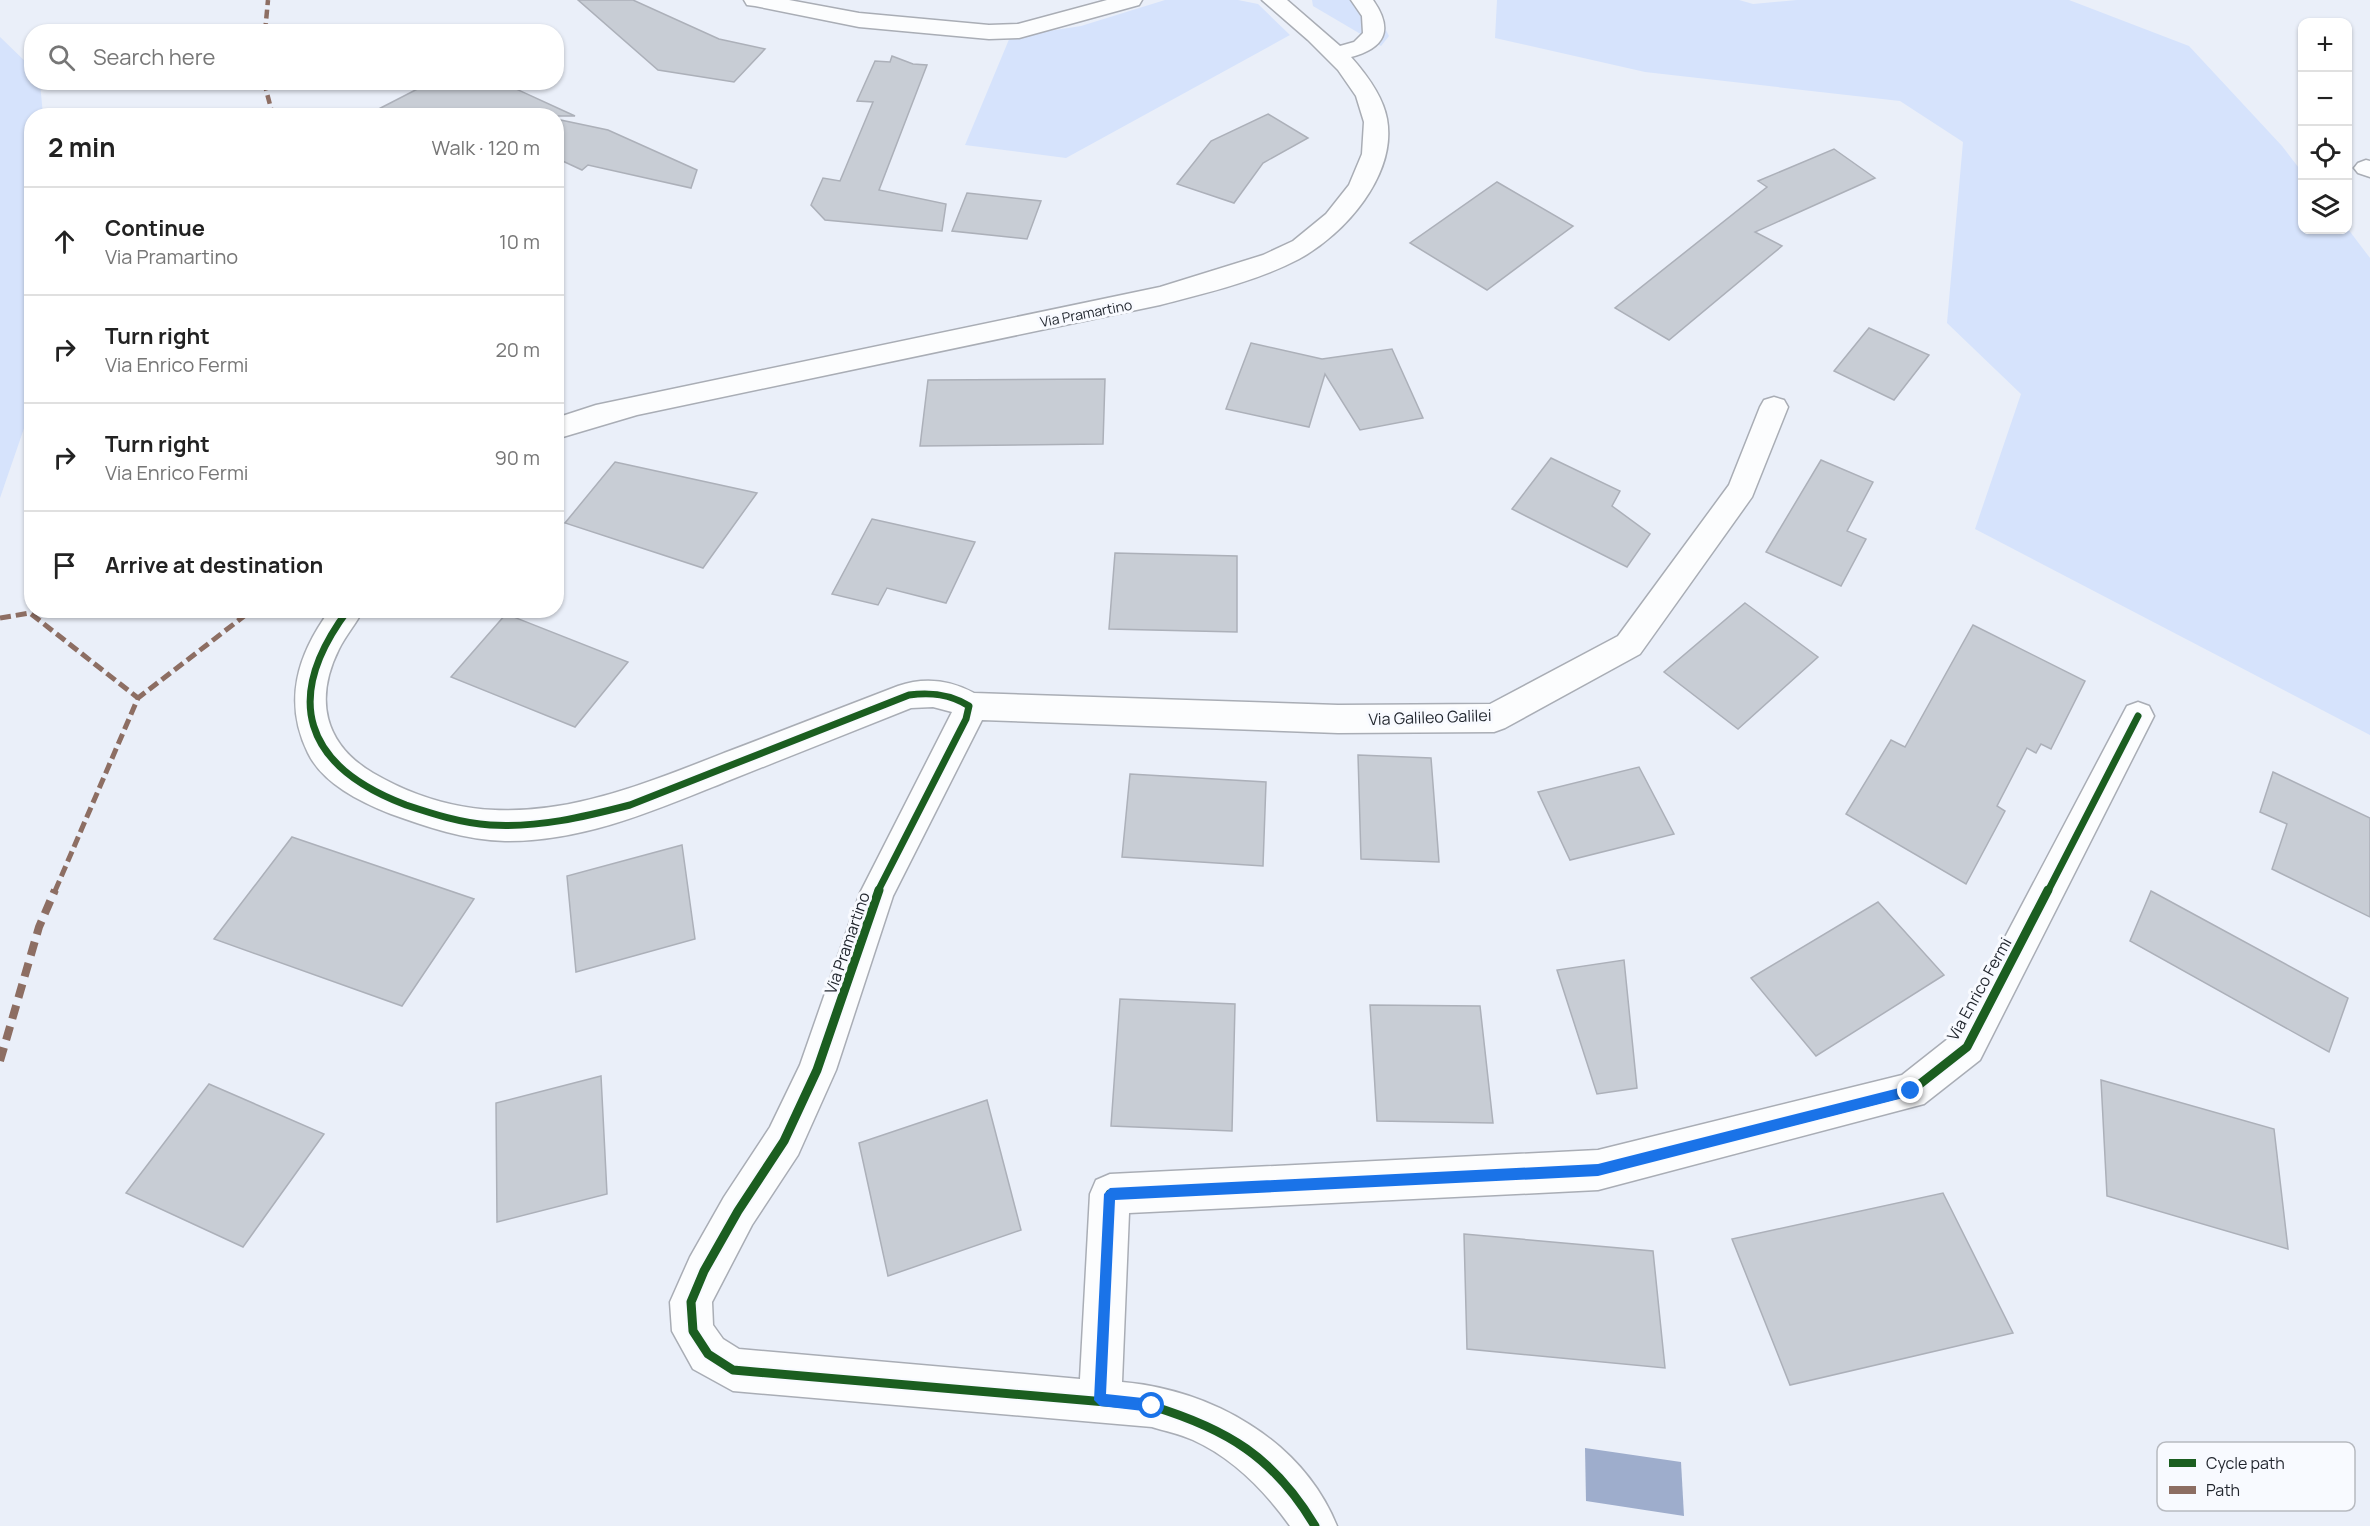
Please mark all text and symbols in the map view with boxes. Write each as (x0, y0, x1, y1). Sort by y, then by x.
map controls (2298, 18, 2352, 234)
button: + (2298, 18, 2352, 72)
search box (24, 24, 564, 90)
icon: search (45, 41, 78, 74)
text: Search here (93, 42, 215, 72)
button: − (2298, 72, 2352, 126)
button: locate (2298, 126, 2352, 180)
text: 2 min (48, 129, 116, 165)
text: Walk · 120 m (432, 134, 540, 161)
button: layers (2298, 180, 2352, 234)
text: Continue (105, 213, 205, 243)
icon: ahead (48, 225, 81, 258)
text: 10 m (499, 228, 540, 255)
text: Via Pramartino (105, 243, 238, 270)
street label: Via Pramartino (1038, 295, 1134, 331)
text: Turn right (105, 321, 210, 351)
icon: right (48, 333, 81, 366)
text: 20 m (495, 336, 540, 363)
text: Via Enrico Fermi (105, 351, 249, 378)
text: Turn right (105, 429, 210, 459)
icon: right (48, 441, 81, 474)
text: 90 m (494, 444, 540, 471)
text: Via Enrico Fermi (105, 459, 249, 486)
icon: arrive (48, 549, 81, 582)
text: Arrive at destination (105, 550, 323, 580)
street label: Via Galileo Galilei (1368, 704, 1492, 730)
street label: Via Pramartino (819, 889, 875, 997)
street label: Via Enrico Fermi (1942, 933, 2016, 1045)
route end (1897, 1077, 1923, 1103)
route start (1138, 1392, 1164, 1418)
legend (2157, 1442, 2355, 1511)
text: Cycle path (2206, 1452, 2285, 1474)
text: Path (2206, 1479, 2240, 1501)

